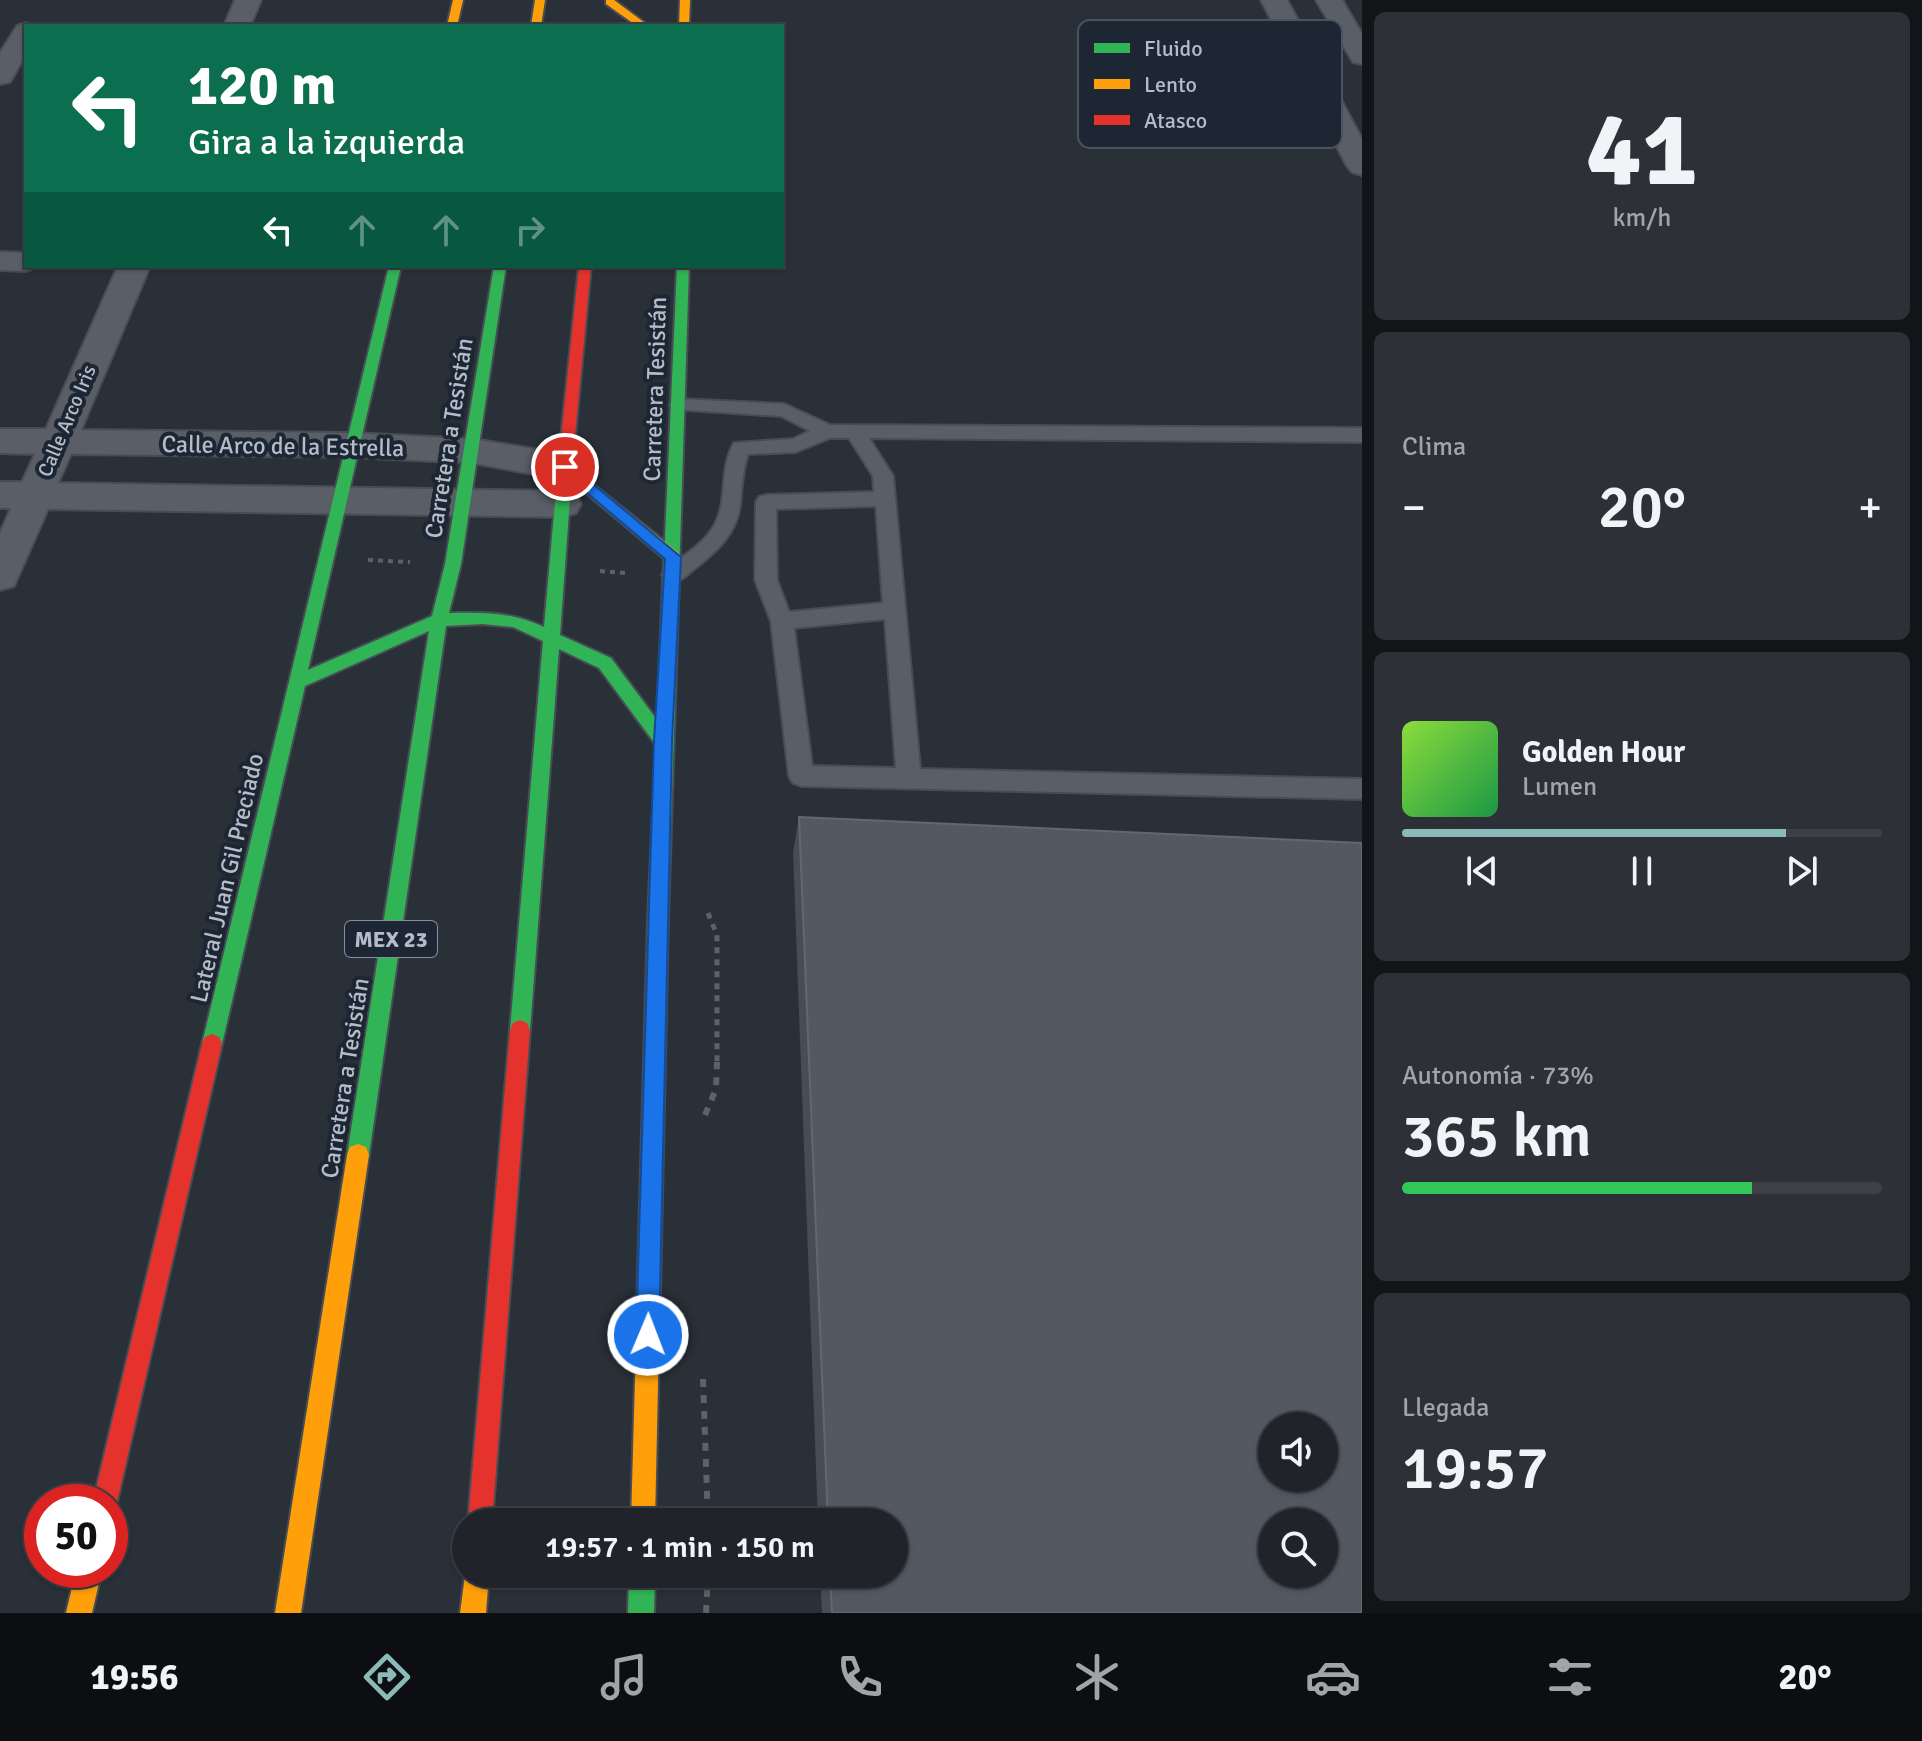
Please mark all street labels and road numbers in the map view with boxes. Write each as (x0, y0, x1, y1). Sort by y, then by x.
street label: Carretera Tesistán (637, 296, 673, 482)
street label: Carretera a Tesistán (418, 336, 480, 540)
street label: Calle Arco Iris (32, 361, 102, 481)
street label: Calle Arco de la Estrella (161, 429, 405, 463)
street label: Lateral Juan Gil Preciado (184, 750, 270, 1006)
road number: MEX 23 (345, 921, 437, 957)
street label: Carretera a Tesistán (314, 976, 376, 1180)

